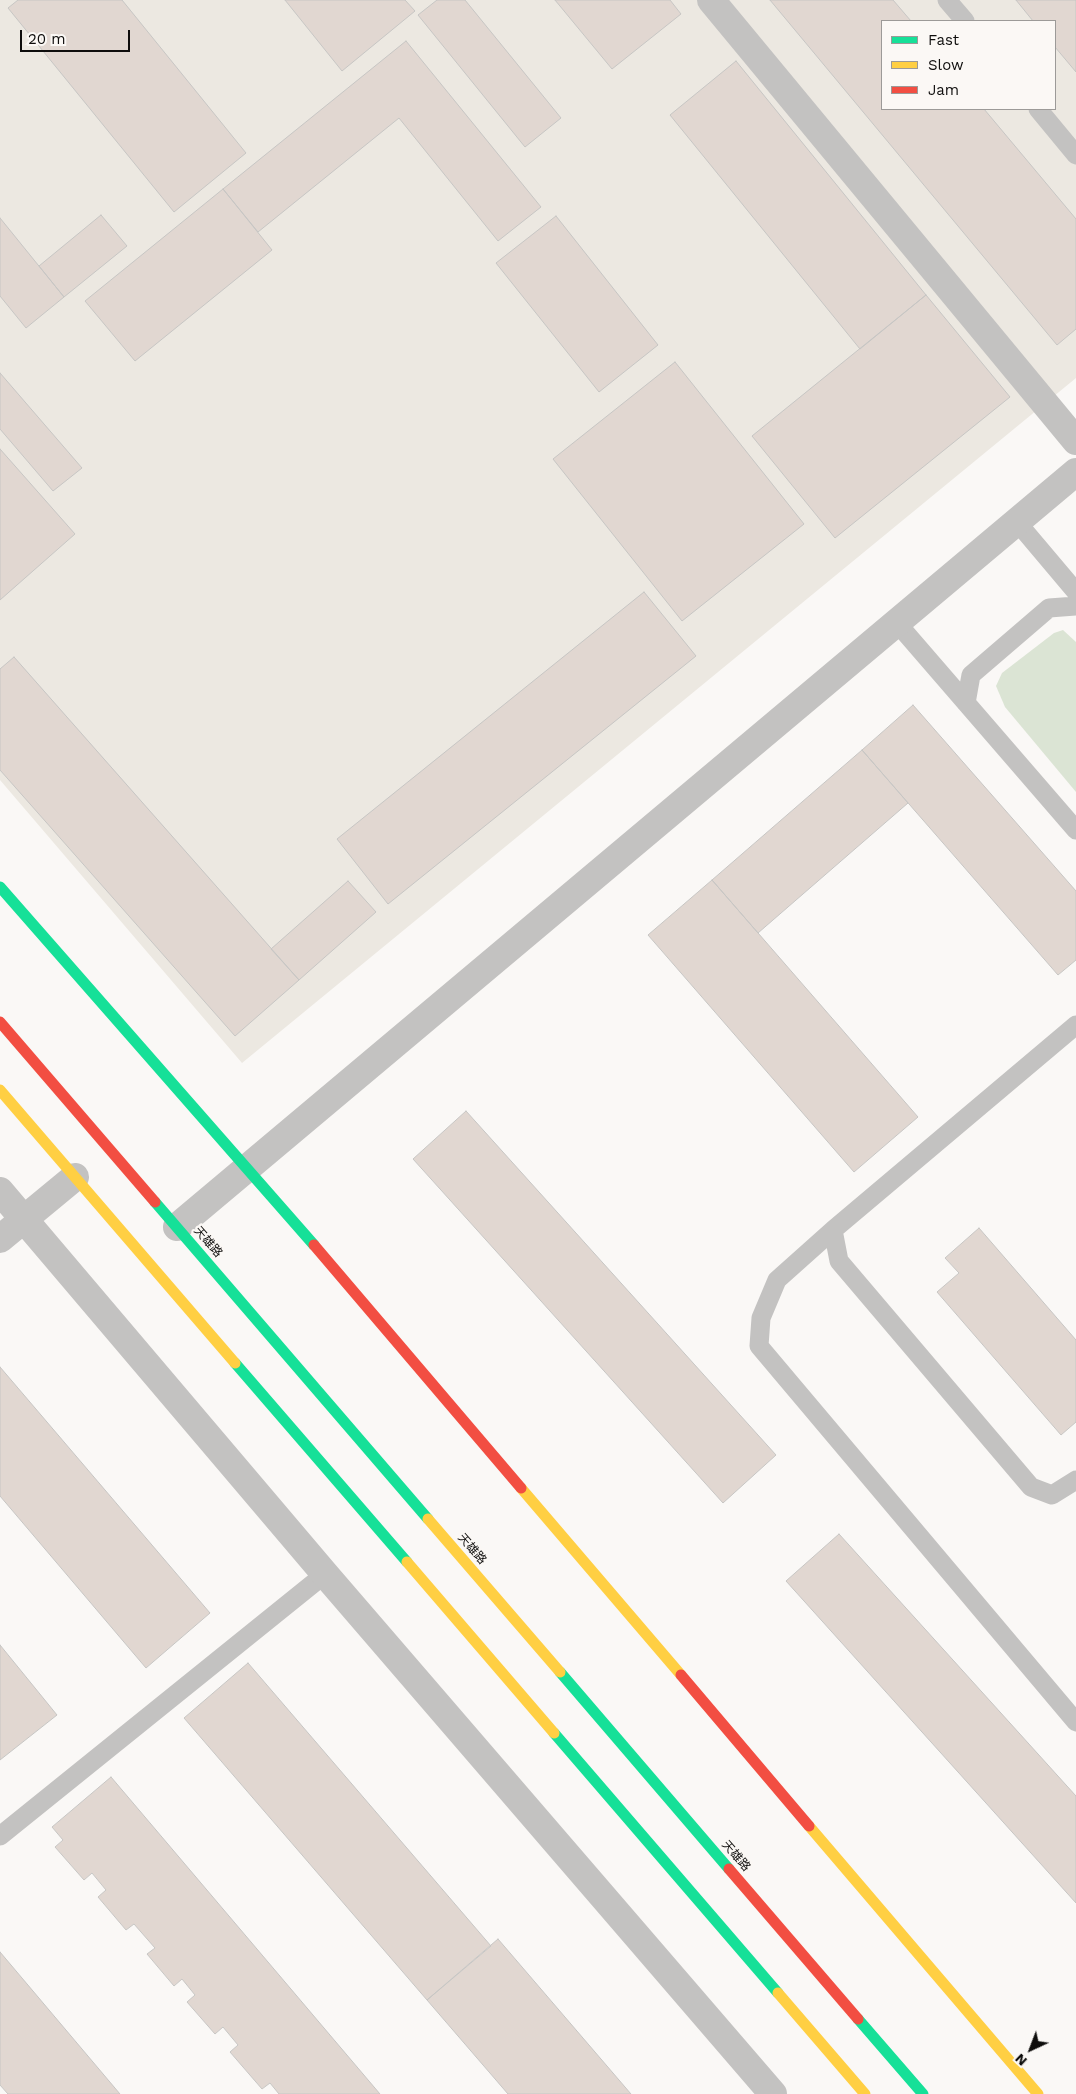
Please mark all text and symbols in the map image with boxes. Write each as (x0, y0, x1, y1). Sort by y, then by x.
scale bar (22, 20, 132, 52)
legend (881, 20, 1056, 110)
text: 20 m (28, 30, 66, 48)
text: Fast (928, 31, 959, 49)
text: Slow (928, 56, 964, 74)
text: Jam (928, 81, 959, 99)
street label: 天雄路 (191, 1224, 225, 1260)
street label: 天雄路 (455, 1531, 489, 1567)
street label: 天雄路 (719, 1838, 753, 1874)
north arrow (1006, 2024, 1056, 2074)
text: N (1012, 2051, 1030, 2069)

